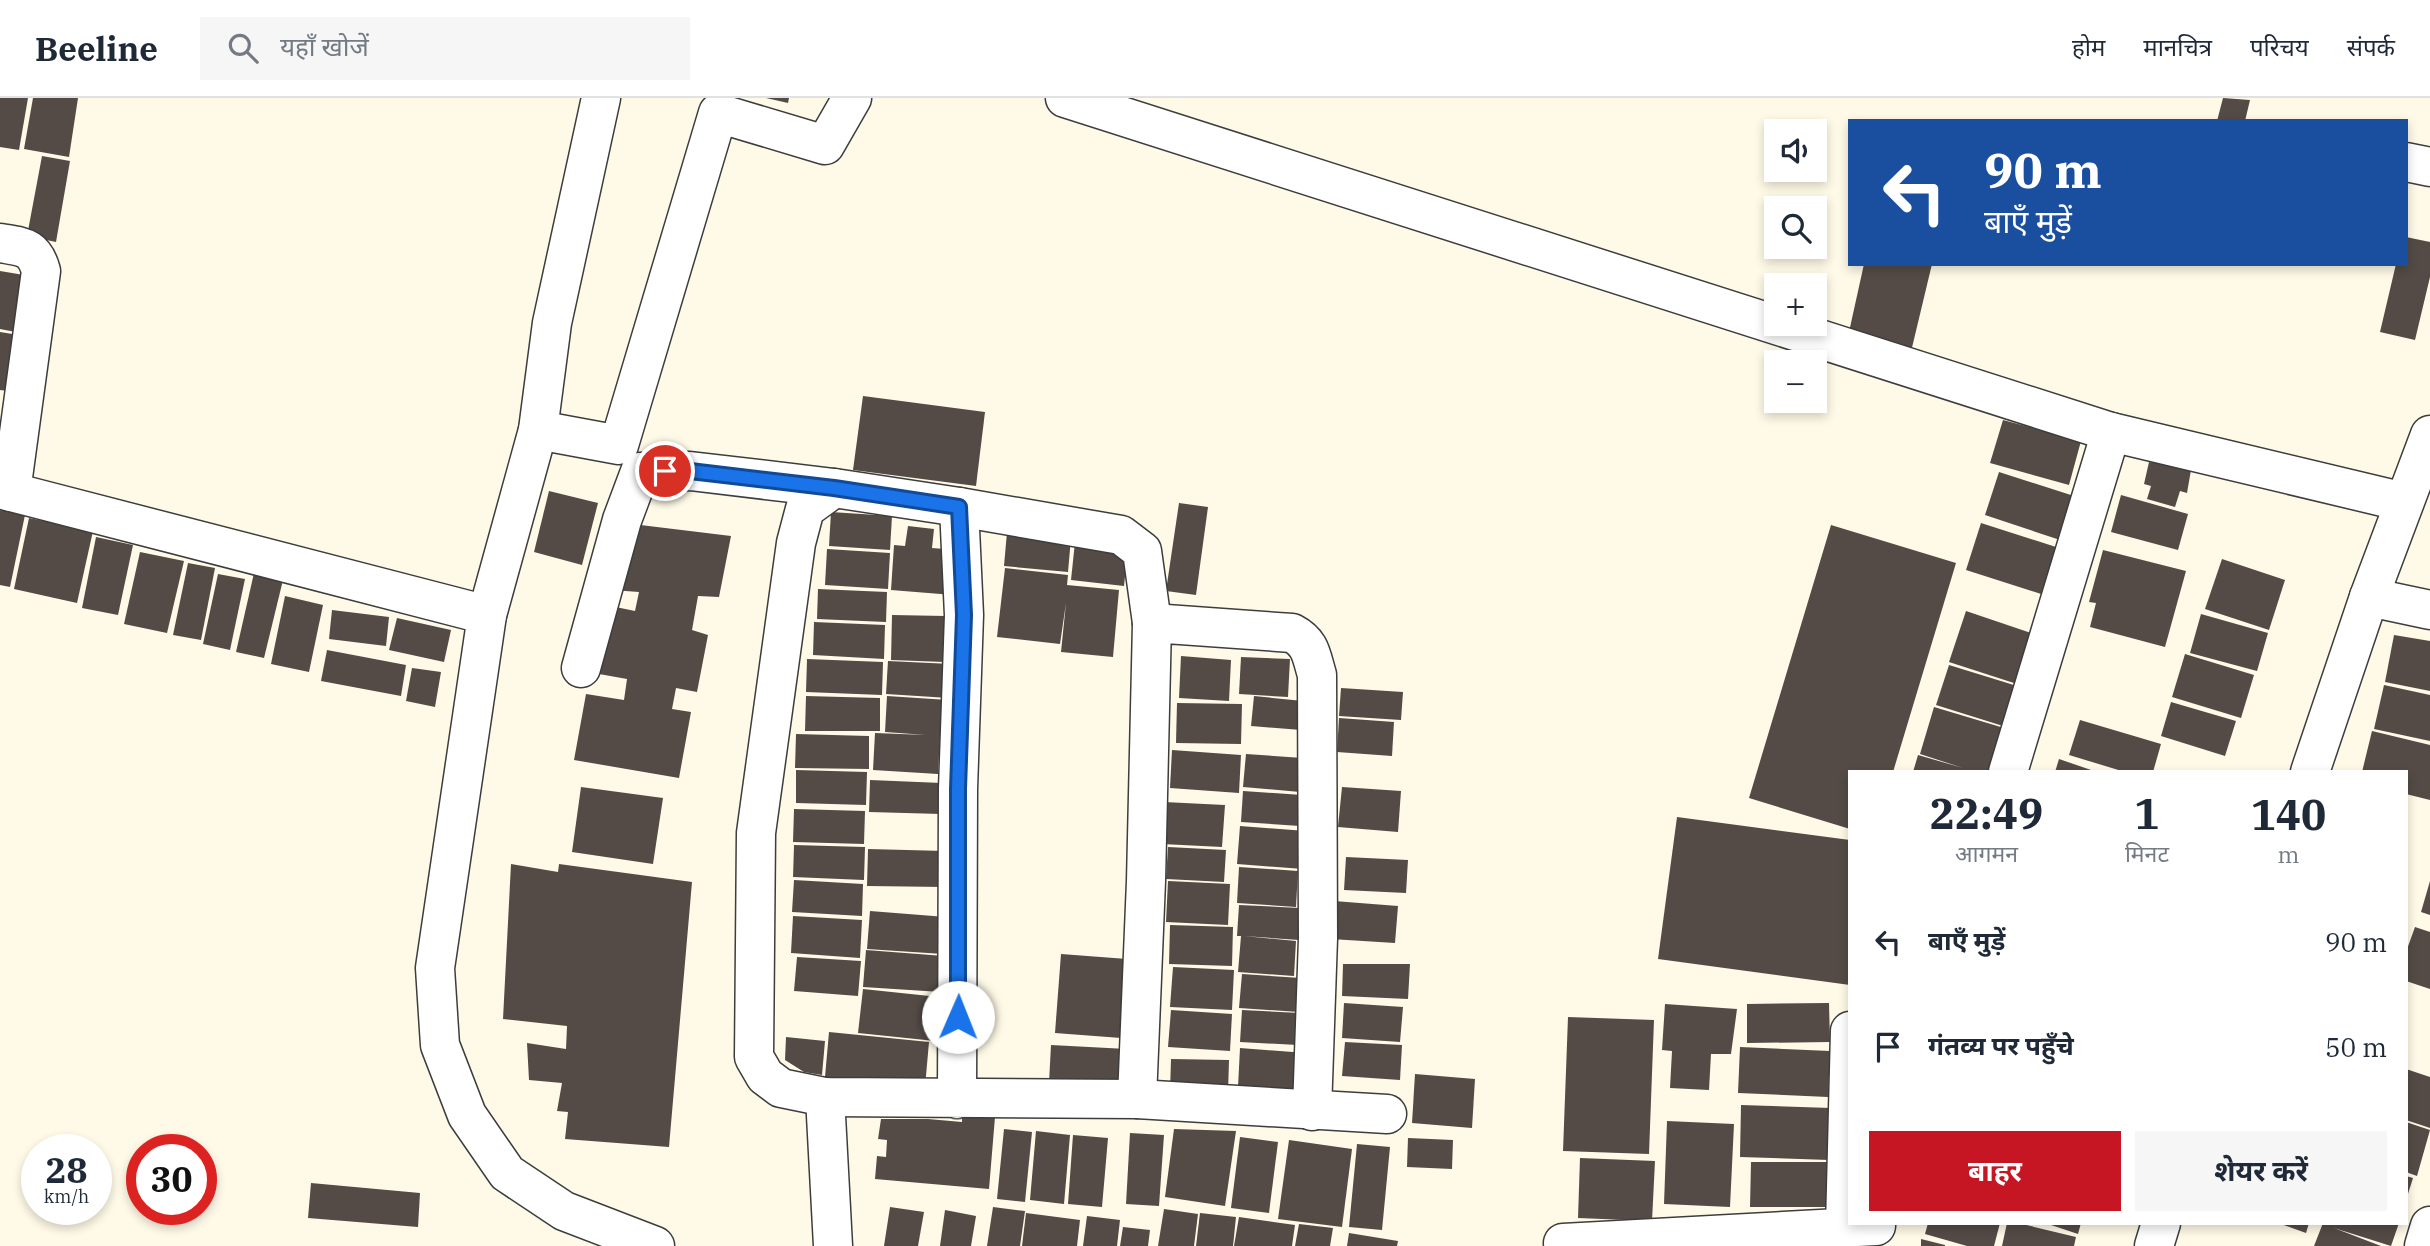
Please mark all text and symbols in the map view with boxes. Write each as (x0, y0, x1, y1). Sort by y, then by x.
search box (200, 17, 690, 80)
text: Beeline (35, 27, 158, 70)
icon: search (224, 29, 262, 67)
text: यहाँ खोजें (280, 29, 369, 63)
text: होम (2072, 31, 2105, 63)
text: मानचित्र (2143, 31, 2212, 63)
text: परिचय (2250, 31, 2309, 63)
text: संपर्क (2347, 31, 2395, 63)
map controls (1764, 119, 1827, 413)
button: sound (1764, 119, 1827, 182)
text: 90 m (1984, 138, 2102, 201)
icon: left (1869, 147, 1960, 238)
button: search (1764, 196, 1827, 259)
text: बाएँ मुड़ें (1984, 200, 2072, 242)
button: + (1764, 273, 1827, 336)
button: − (1764, 350, 1827, 413)
pin (635, 441, 695, 501)
icon: arrive (646, 452, 684, 490)
text: 22:49 (1930, 786, 2043, 841)
text: 1 (2134, 786, 2160, 841)
text: 140 (2251, 787, 2326, 842)
text: आगमन (1955, 838, 2018, 868)
text: मिनट (2125, 838, 2169, 868)
text: m (2278, 839, 2299, 869)
icon: left (1869, 923, 1907, 961)
text: बाएँ मुड़ें (1928, 923, 2005, 957)
text: 90 m (2325, 925, 2387, 959)
position arrow (921, 980, 995, 1054)
icon: arrive (1869, 1028, 1907, 1066)
text: गंतव्य पर पहुँचे (1928, 1028, 2074, 1062)
text: 50 m (2325, 1030, 2387, 1064)
button: बाहर (1869, 1131, 2121, 1211)
button: शेयर करें (2135, 1131, 2387, 1211)
speed limit sign: 30 (126, 1134, 217, 1225)
text: 28 (45, 1147, 88, 1193)
text: km/h (44, 1185, 89, 1208)

